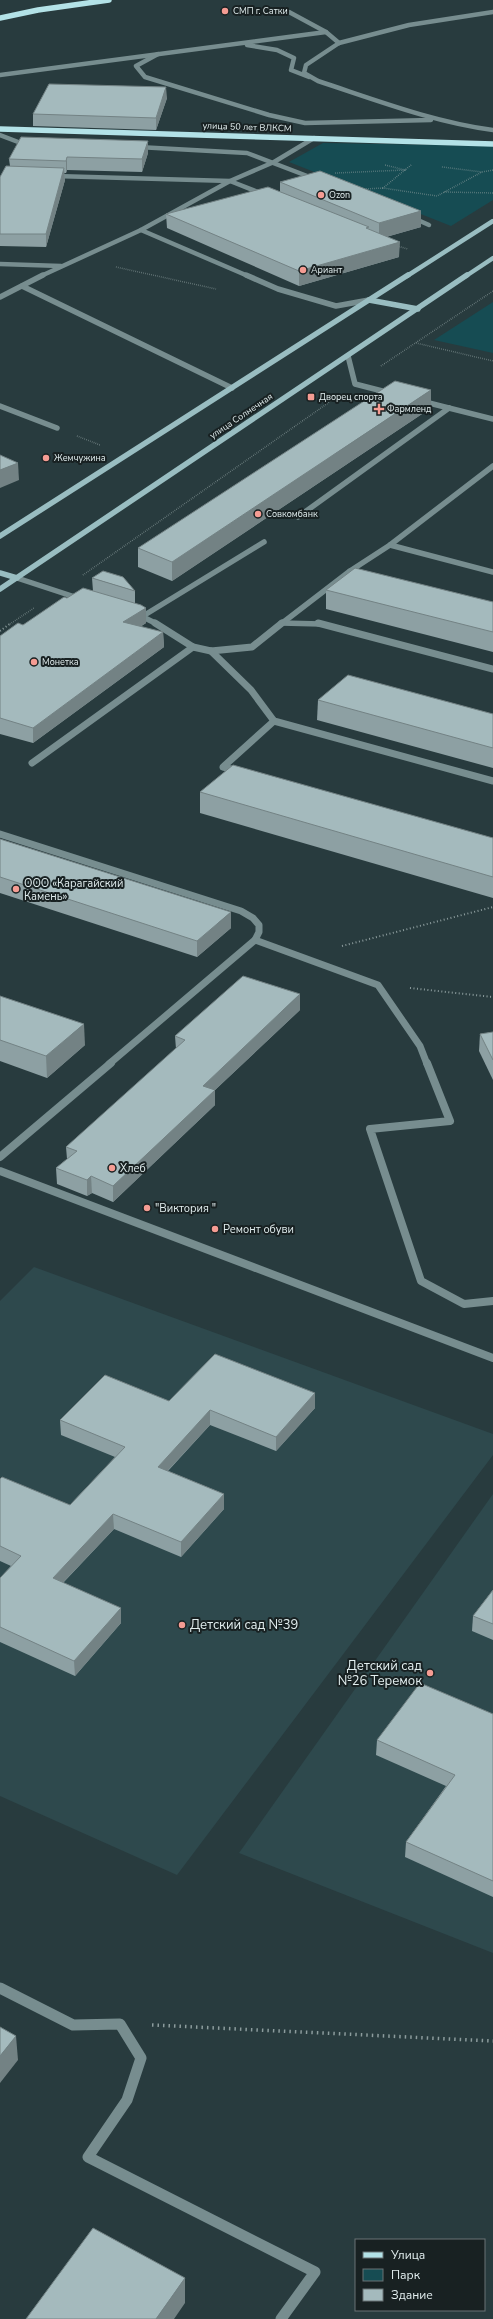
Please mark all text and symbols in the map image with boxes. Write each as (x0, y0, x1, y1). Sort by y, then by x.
place label: СМП г. Сатки (233, 5, 288, 17)
marker: СМП г. Сатки (220, 6, 230, 16)
street label: улица 50 лет ВЛКСМ (202, 119, 292, 135)
place label: Ozon (329, 189, 350, 201)
marker: Ozon (316, 190, 326, 200)
place label: Ариант (311, 264, 342, 276)
marker: Ариант (298, 265, 308, 275)
street label: улица Солнечная (207, 390, 275, 442)
place label: Дворец спорта (319, 391, 383, 403)
marker: Дворец спорта (306, 392, 316, 402)
place label: Фармленд (387, 403, 432, 415)
marker: Фармленд (374, 404, 384, 414)
place label: Жемчужина (54, 452, 106, 464)
marker: Жемчужина (41, 453, 51, 463)
place label: Совкомбанк (266, 508, 318, 520)
marker: Совкомбанк (253, 509, 263, 519)
place label: Монетка (42, 656, 79, 668)
marker: Монетка (29, 657, 39, 667)
place label: ООО «Карагайский Камень» (24, 876, 123, 904)
marker: ООО «Карагайский Камень» (11, 884, 21, 894)
place label: Хлеб (120, 1161, 146, 1176)
marker: Хлеб (107, 1163, 117, 1173)
place label: "Виктория " (155, 1201, 216, 1216)
marker: "Виктория " (142, 1203, 152, 1213)
place label: Ремонт обуви (223, 1222, 294, 1237)
marker: Ремонт обуви (210, 1224, 220, 1234)
place label: Детский сад №39 (190, 1616, 298, 1634)
marker: Детский сад №39 (177, 1620, 187, 1630)
place label: Детский сад №26 Теремок (338, 1657, 422, 1690)
marker: Детский сад №26 Теремок (425, 1668, 435, 1678)
legend (355, 2239, 485, 2311)
text: Улица (390, 2247, 425, 2263)
text: Парк (391, 2267, 421, 2283)
text: Здание (391, 2287, 433, 2303)

